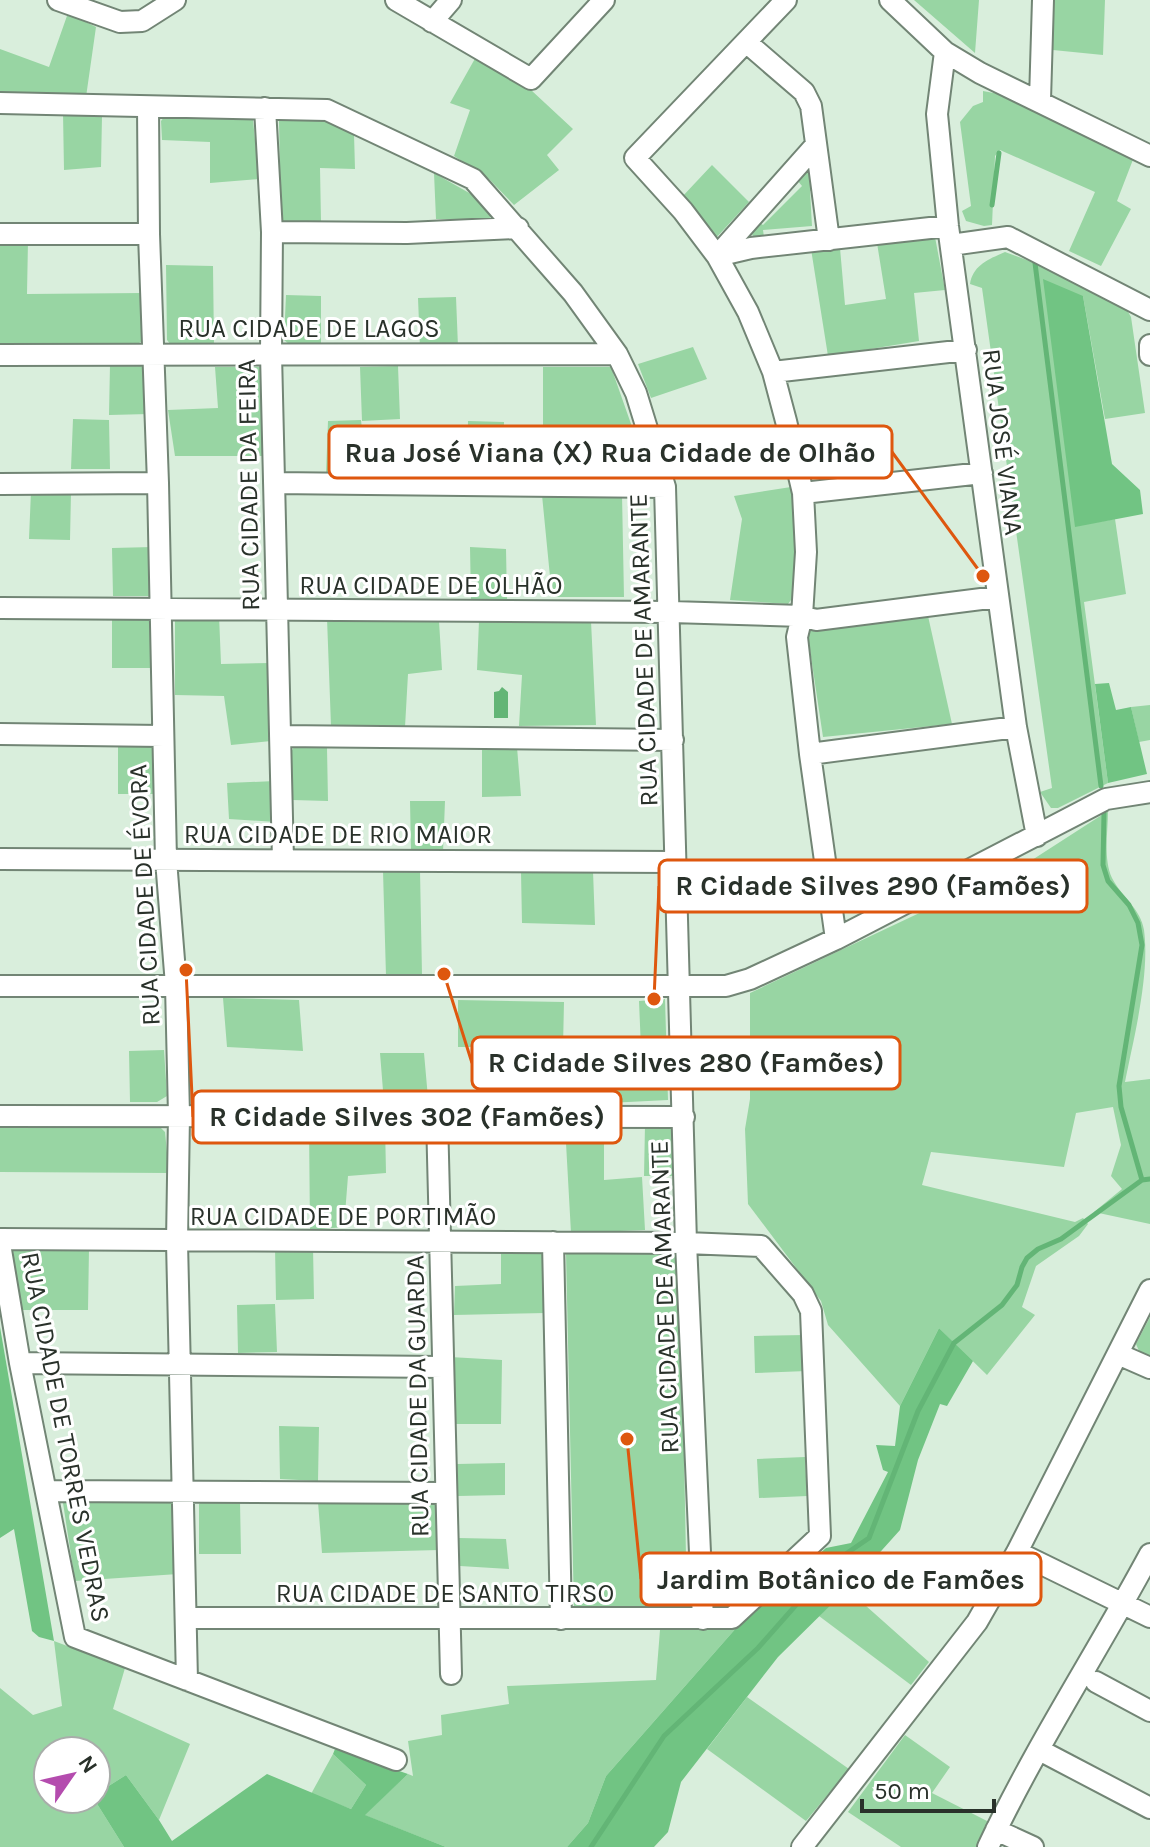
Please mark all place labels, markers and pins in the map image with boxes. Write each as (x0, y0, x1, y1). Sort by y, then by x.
callout: Rua José Viana (X) Rua Cidade de Olhão (329, 426, 892, 478)
callout: R Cidade Silves 290 (Famões) (659, 860, 1087, 912)
callout: R Cidade Silves 280 (Famões) (472, 1037, 900, 1089)
callout: R Cidade Silves 302 (Famões) (193, 1091, 621, 1143)
callout: Jardim Botânico de Famões (641, 1553, 1041, 1605)

